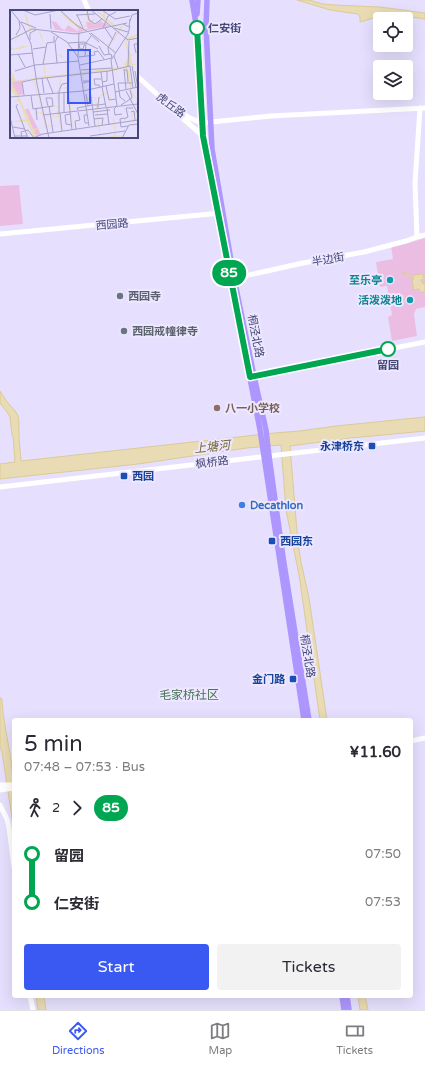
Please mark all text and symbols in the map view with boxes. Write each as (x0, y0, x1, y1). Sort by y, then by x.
inset map (10, 10, 138, 138)
map controls (373, 12, 413, 100)
button: locate (373, 12, 413, 52)
marker: 仁安街 (189, 20, 205, 36)
place label: 仁安街 (208, 22, 241, 35)
button: layers (373, 60, 413, 100)
street label: 虎丘路 (154, 90, 188, 121)
street label: 西园路 (95, 217, 129, 232)
street label: 半边街 (311, 250, 345, 269)
line badge: 85 (211, 260, 247, 286)
text: 85 (220, 264, 238, 281)
place label: 至乐亭 (349, 274, 382, 287)
marker: 至乐亭 (385, 275, 395, 285)
place label: 西园寺 (128, 290, 161, 303)
marker: 西园寺 (115, 291, 125, 301)
place label: 活泼泼地 (358, 294, 402, 307)
marker: 活泼泼地 (405, 295, 415, 305)
street label: 桐泾北路 (245, 313, 266, 359)
place label: 西园戒幢律寺 (132, 325, 198, 338)
marker: 西园戒幢律寺 (119, 326, 129, 336)
marker: 留园 (380, 341, 396, 357)
place label: 留园 (377, 359, 399, 372)
place label: 八一小学校 (225, 402, 280, 415)
marker: 八一小学校 (212, 403, 222, 413)
water label: 上塘河 (193, 438, 233, 456)
place label: 永津桥东 (320, 440, 364, 453)
marker: 永津桥东 (367, 441, 377, 451)
street label: 枫桥路 (195, 454, 229, 471)
place label: 西园 (132, 470, 154, 483)
marker: 西园 (119, 471, 129, 481)
place label: Decathlon (250, 499, 304, 512)
marker: Decathlon (237, 500, 247, 510)
place label: 西园东 (280, 535, 313, 548)
marker: 西园东 (267, 536, 277, 546)
street label: 桐泾北路 (298, 633, 317, 679)
place label: 金门路 (252, 673, 286, 686)
marker: 金门路 (288, 674, 298, 684)
district label: 毛家桥社区 (159, 688, 219, 702)
text: 5 min (24, 731, 83, 757)
text: ¥11.60 (350, 743, 401, 761)
text: 07:48 – 07:53 · Bus (24, 759, 145, 775)
icon: walk (24, 797, 46, 819)
icon: forward (66, 797, 88, 819)
text: 85 (102, 799, 120, 816)
text: 2 (52, 800, 60, 816)
text: 07:50 (365, 846, 401, 862)
text: 留园 (54, 847, 84, 865)
text: 07:53 (365, 894, 401, 910)
text: 仁安街 (54, 895, 99, 913)
button: Start (24, 944, 209, 990)
button: Tickets (217, 944, 401, 990)
tab: Directions (52, 1020, 105, 1057)
tab: Map (209, 1020, 232, 1057)
tab: Tickets (336, 1020, 373, 1057)

